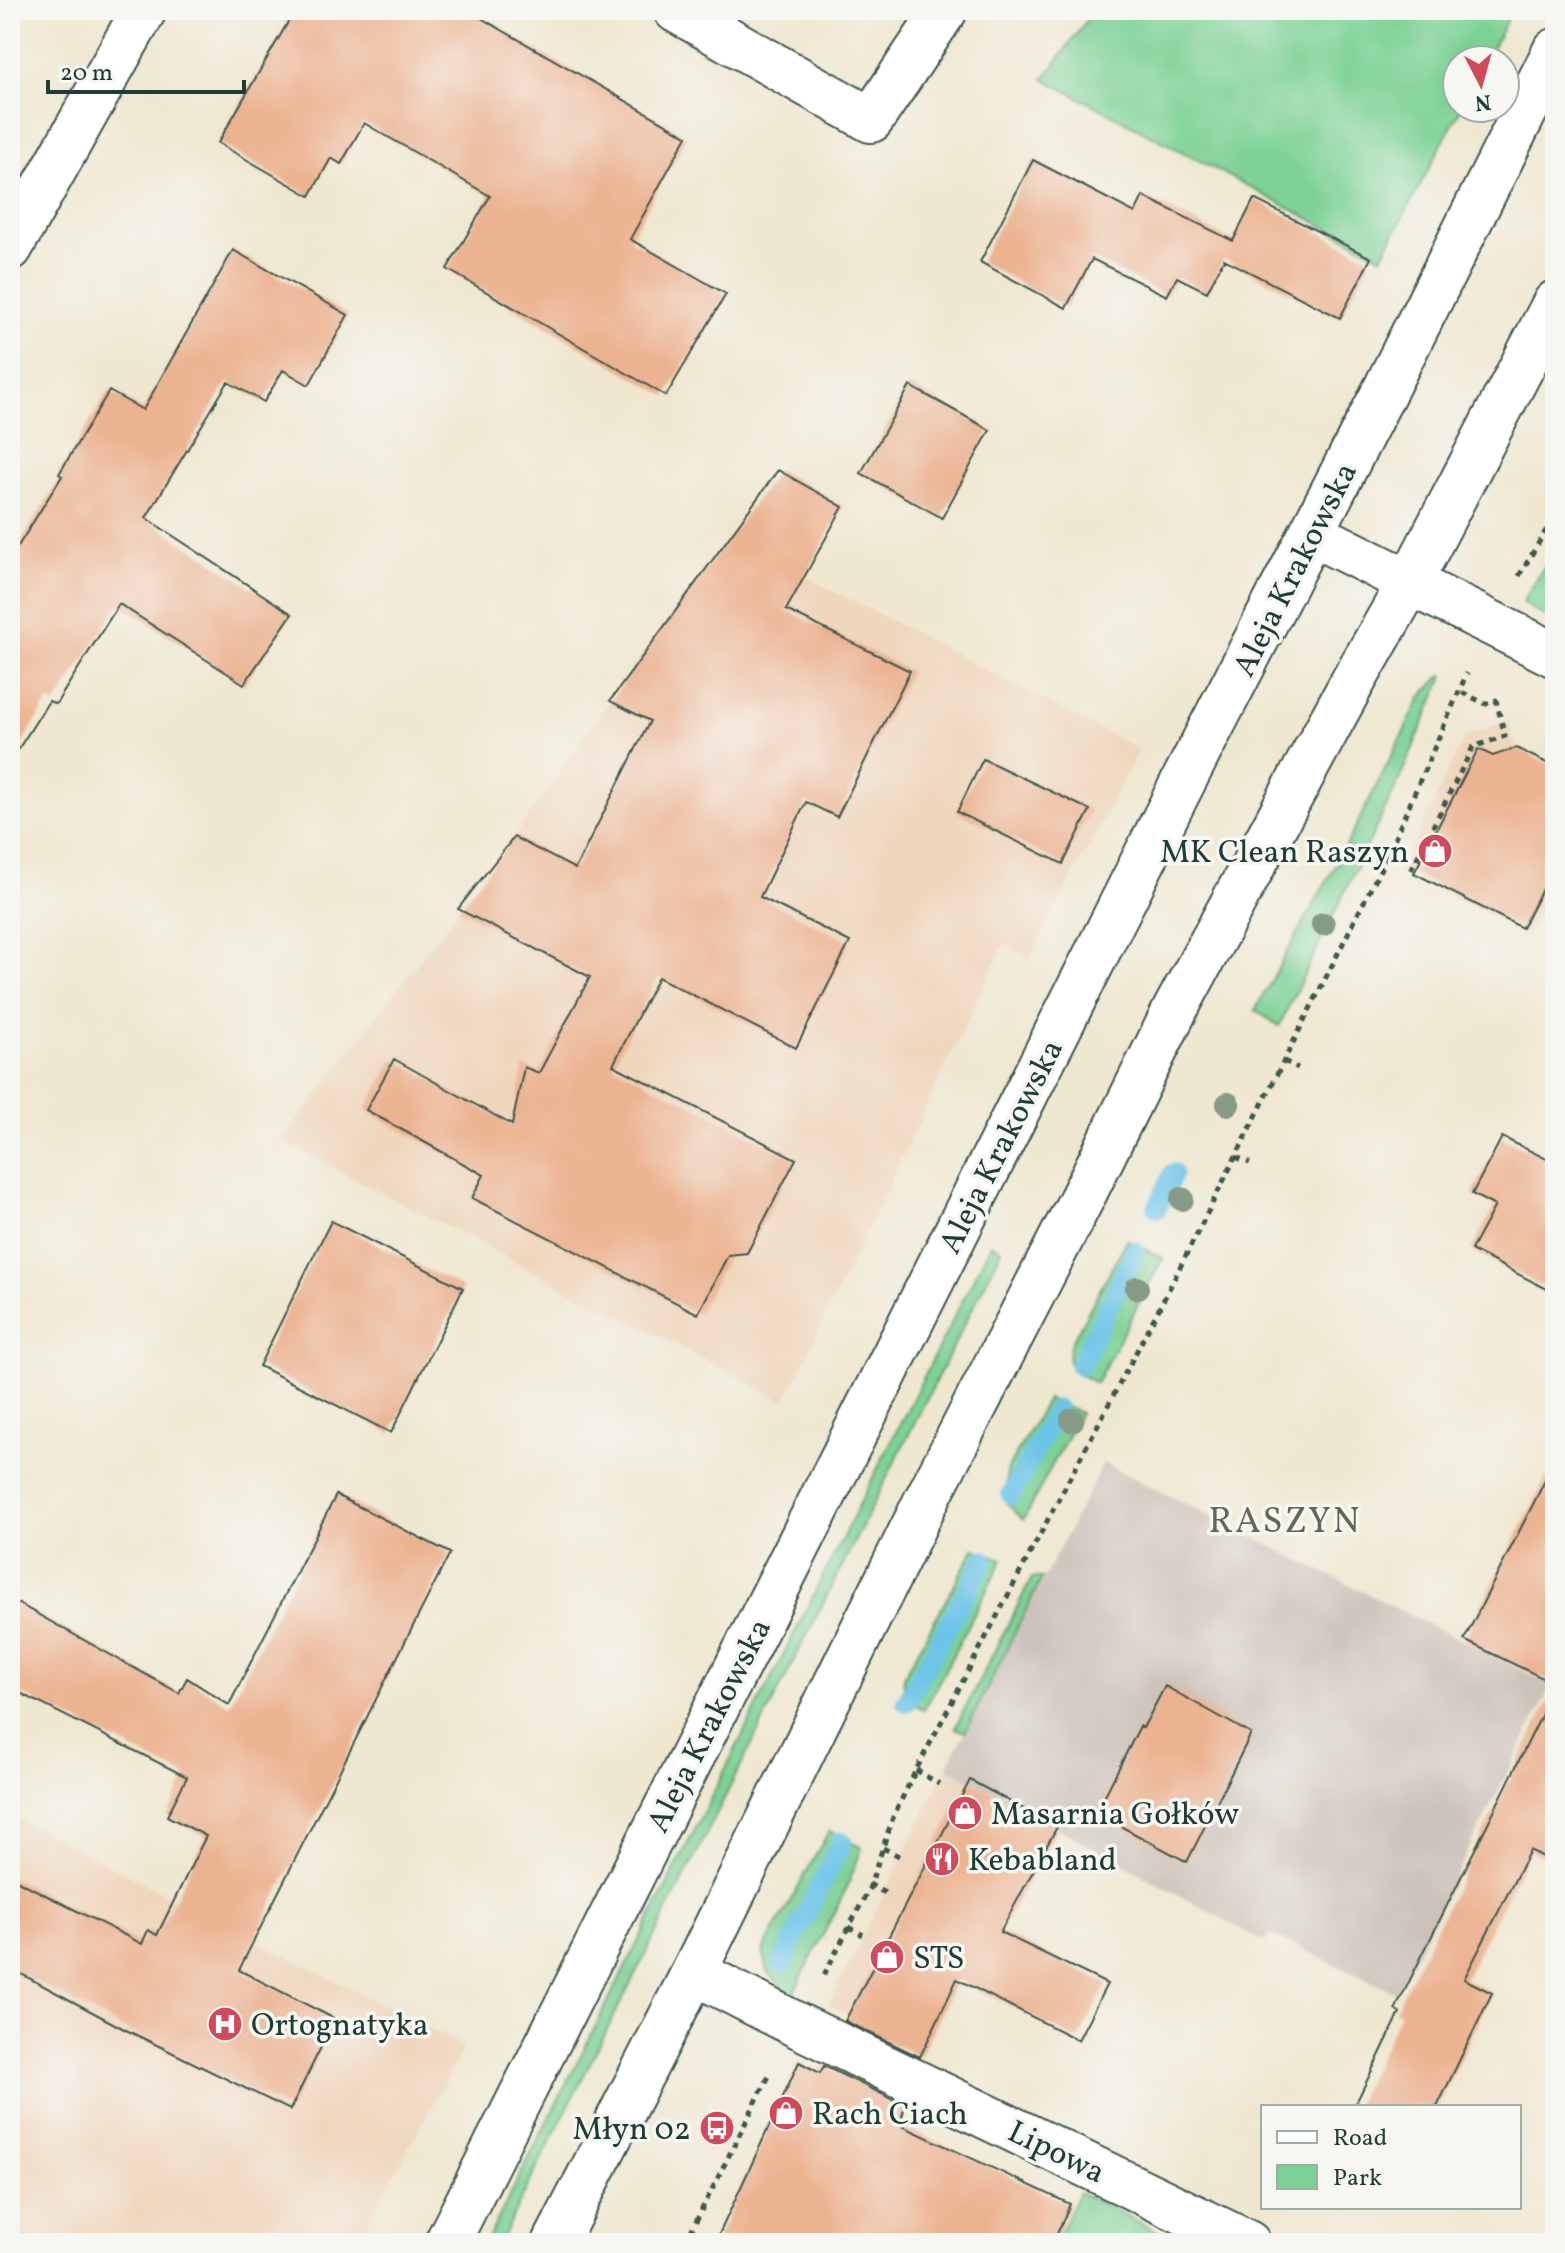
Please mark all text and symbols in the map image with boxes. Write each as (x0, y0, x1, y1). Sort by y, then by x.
scale bar (48, 44, 244, 94)
north arrow (1441, 44, 1521, 124)
text: 20 m (60, 57, 113, 91)
text: N (1473, 85, 1492, 118)
street label: Aleja Krakowska (1224, 456, 1370, 685)
place label: MK Clean Raszyn (1160, 832, 1409, 876)
shop icon: MK Clean Raszyn (1416, 832, 1454, 870)
street label: Aleja Krakowska (930, 1033, 1076, 1262)
district label: RASZYN (1209, 1498, 1361, 1548)
street label: Aleja Krakowska (638, 1612, 784, 1841)
shop icon: Masarnia Gołków (946, 1794, 984, 1832)
place label: Masarnia Gołków (991, 1794, 1239, 1838)
restaurant icon: Kebabland (923, 1840, 961, 1878)
place label: Kebabland (968, 1840, 1117, 1884)
shop icon: STS (868, 1938, 906, 1976)
place label: STS (913, 1938, 965, 1982)
hospital icon: Ortognatyka (206, 2005, 244, 2043)
place label: Ortognatyka (251, 2005, 429, 2049)
shop icon: Rach Ciach (767, 2094, 805, 2132)
place label: Rach Ciach (812, 2094, 968, 2138)
legend (1261, 2105, 1521, 2209)
place label: Młyn 02 (572, 2109, 691, 2153)
bus stop icon: Młyn 02 (698, 2109, 736, 2147)
street label: Lipowa (1000, 2111, 1112, 2196)
text: Road (1333, 2122, 1387, 2156)
text: Park (1333, 2162, 1382, 2196)

